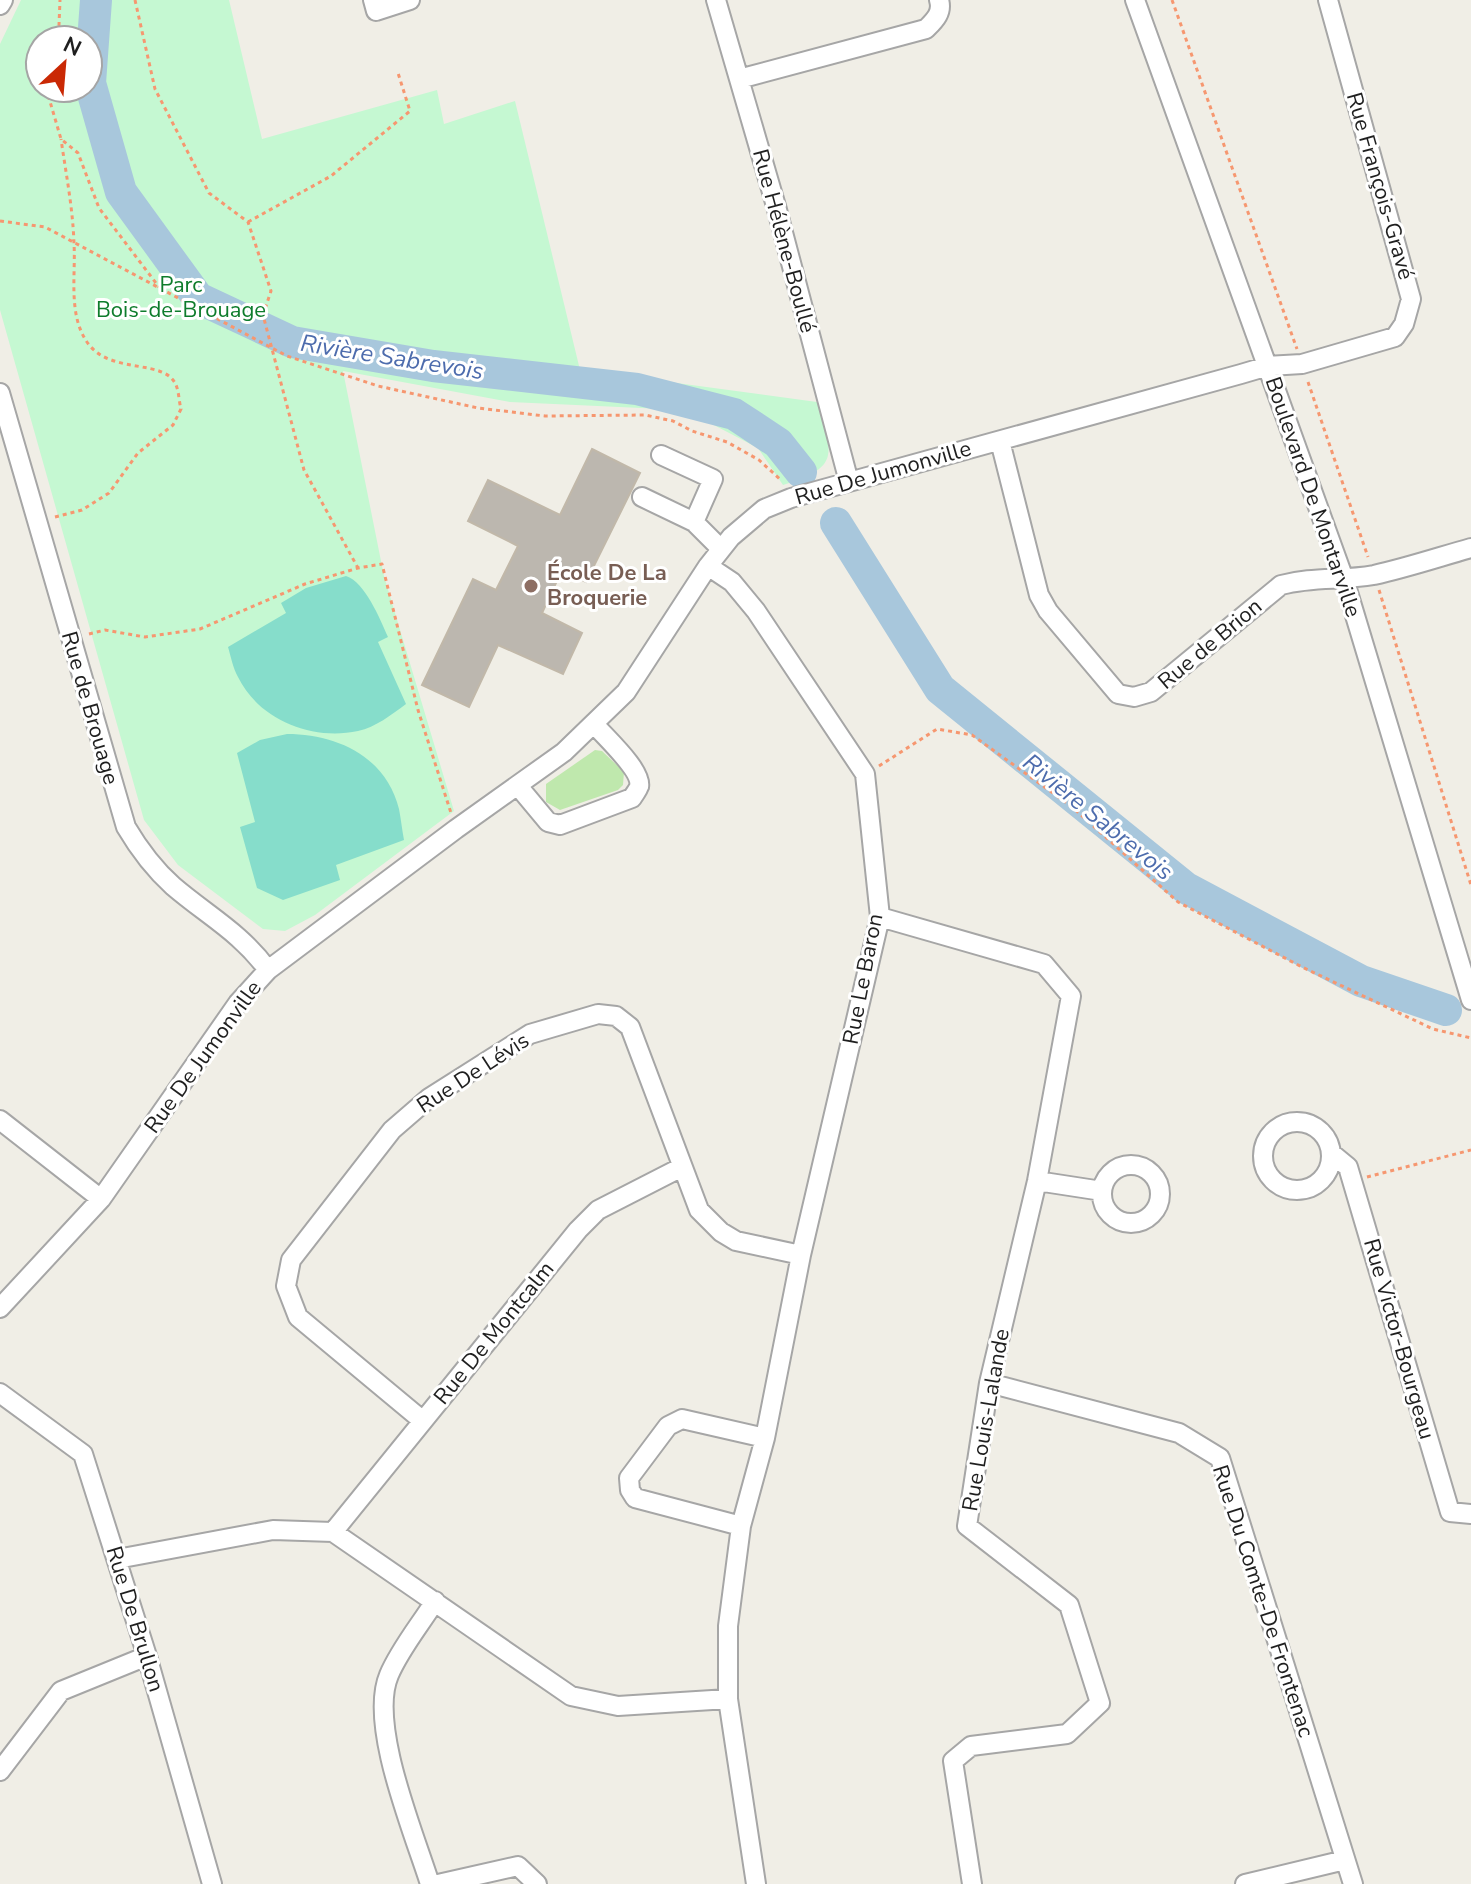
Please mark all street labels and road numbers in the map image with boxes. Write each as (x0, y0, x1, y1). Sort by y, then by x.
street label: Rue François-Gravé (1339, 89, 1421, 283)
street label: Rue Hélène-Boullé (745, 146, 823, 336)
street label: Boulevard De Montarville (1258, 373, 1368, 621)
street label: Rue De Jumonville (791, 433, 975, 513)
street label: Rue de Brion (1152, 592, 1268, 696)
street label: Rue de Brouage (54, 628, 126, 788)
street label: Rue Le Baron (836, 911, 890, 1047)
street label: Rue De Jumonville (137, 975, 269, 1139)
street label: Rue De Lévis (411, 1025, 535, 1121)
street label: Rue Victor-Bourgeau (1356, 1235, 1442, 1443)
street label: Rue De Montcalm (427, 1255, 561, 1411)
street label: Rue Louis-Lalande (955, 1326, 1017, 1514)
street label: Rue Du Comte-De Frontenac (1205, 1461, 1321, 1741)
street label: Rue De Brullon (99, 1542, 171, 1696)

